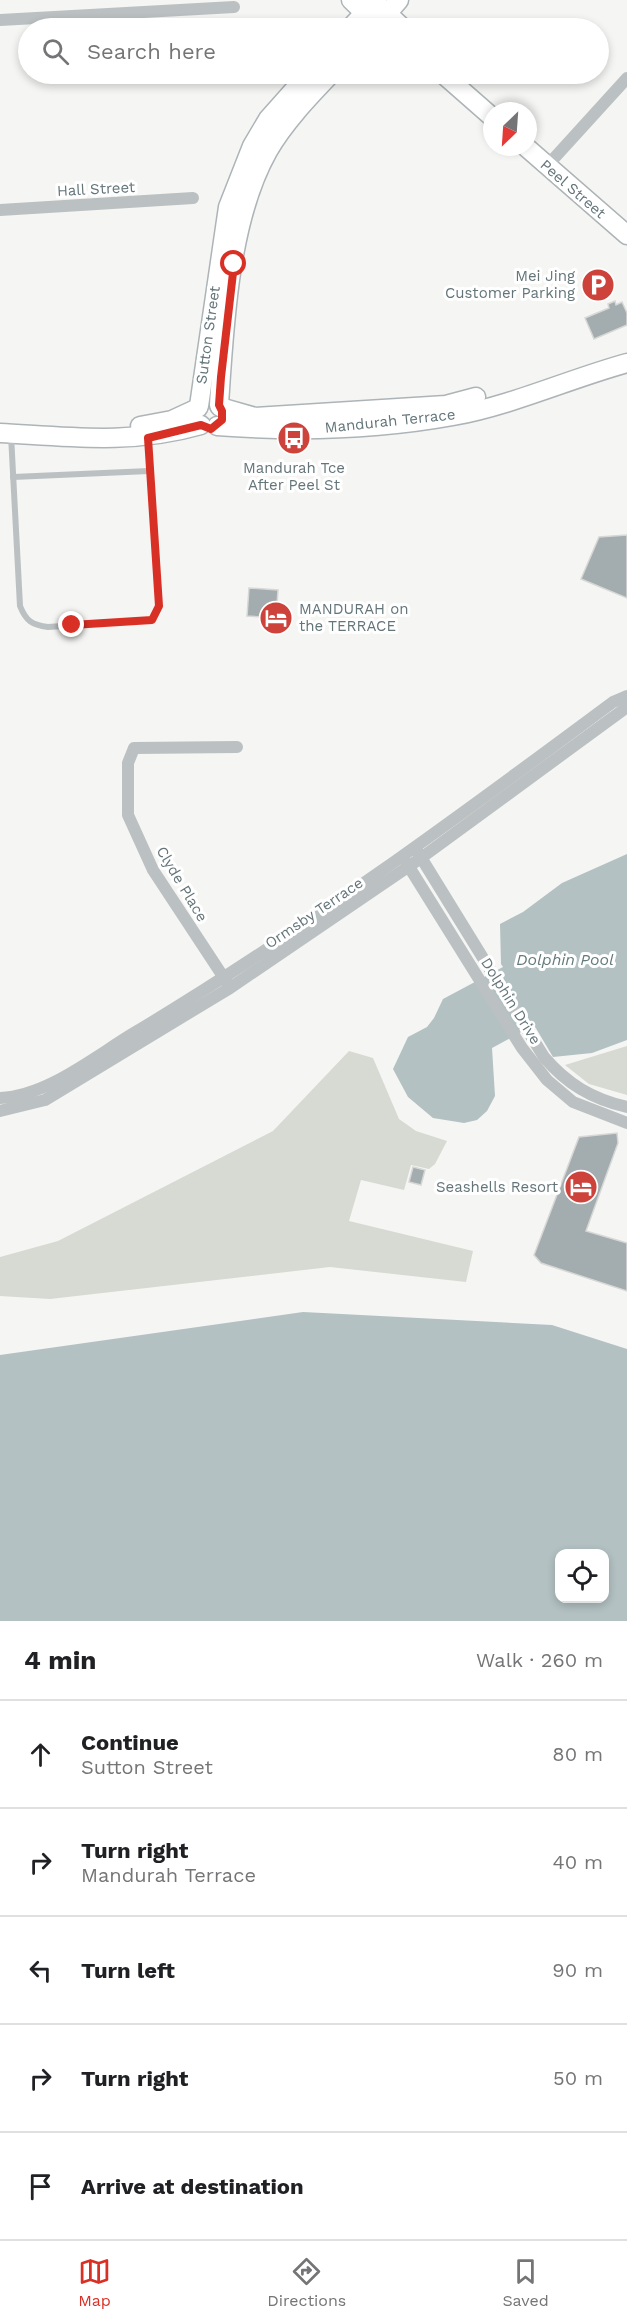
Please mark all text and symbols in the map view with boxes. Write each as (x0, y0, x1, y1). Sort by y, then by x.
search box (18, 18, 609, 84)
icon: search (39, 35, 72, 68)
text: Search here (87, 39, 216, 64)
north arrow (483, 102, 537, 156)
street label: Peel Street (537, 156, 610, 223)
street label: Hall Street (56, 178, 136, 200)
route start (220, 250, 246, 276)
place label: Mei Jing Customer Parking (445, 267, 575, 302)
parking icon: Mei Jing Customer Parking (580, 267, 616, 303)
street label: Sutton Street (192, 284, 224, 385)
street label: Mandurah Terrace (324, 405, 456, 437)
bus stop icon: Mandurah Tce After Peel St (276, 420, 312, 456)
place label: Mandurah Tce After Peel St (243, 459, 345, 494)
hotel icon: MANDURAH on the TERRACE (258, 600, 294, 636)
place label: MANDURAH on the TERRACE (299, 600, 408, 635)
route end (58, 611, 84, 637)
street label: Clyde Place (152, 843, 212, 925)
street label: Ormsby Terrace (262, 874, 366, 952)
water label: Dolphin Pool (516, 950, 614, 969)
street label: Dolphin Drive (477, 954, 545, 1048)
hotel icon: Seashells Resort (563, 1169, 599, 1205)
place label: Seashells Resort (436, 1178, 559, 1196)
map controls (555, 1549, 609, 1603)
button: locate (555, 1549, 609, 1603)
text: 4 min (24, 1645, 96, 1675)
text: Walk · 260 m (476, 1648, 603, 1672)
text: Continue (81, 1730, 179, 1755)
icon: ahead (24, 1738, 57, 1771)
text: 80 m (552, 1742, 603, 1766)
text: Sutton Street (81, 1755, 213, 1779)
text: Turn right (81, 1838, 188, 1863)
icon: right (24, 1846, 57, 1879)
text: 40 m (552, 1850, 603, 1874)
text: Mandurah Terrace (81, 1863, 256, 1887)
icon: left (24, 1954, 57, 1987)
text: Turn left (81, 1958, 175, 1983)
text: 90 m (552, 1958, 603, 1982)
icon: right (24, 2062, 57, 2095)
text: Turn right (81, 2066, 188, 2091)
text: 50 m (553, 2066, 603, 2090)
icon: arrive (24, 2170, 57, 2203)
text: Arrive at destination (81, 2174, 304, 2199)
tab: Map (78, 2255, 111, 2310)
tab: Directions (267, 2255, 346, 2310)
tab: Saved (502, 2255, 549, 2310)

